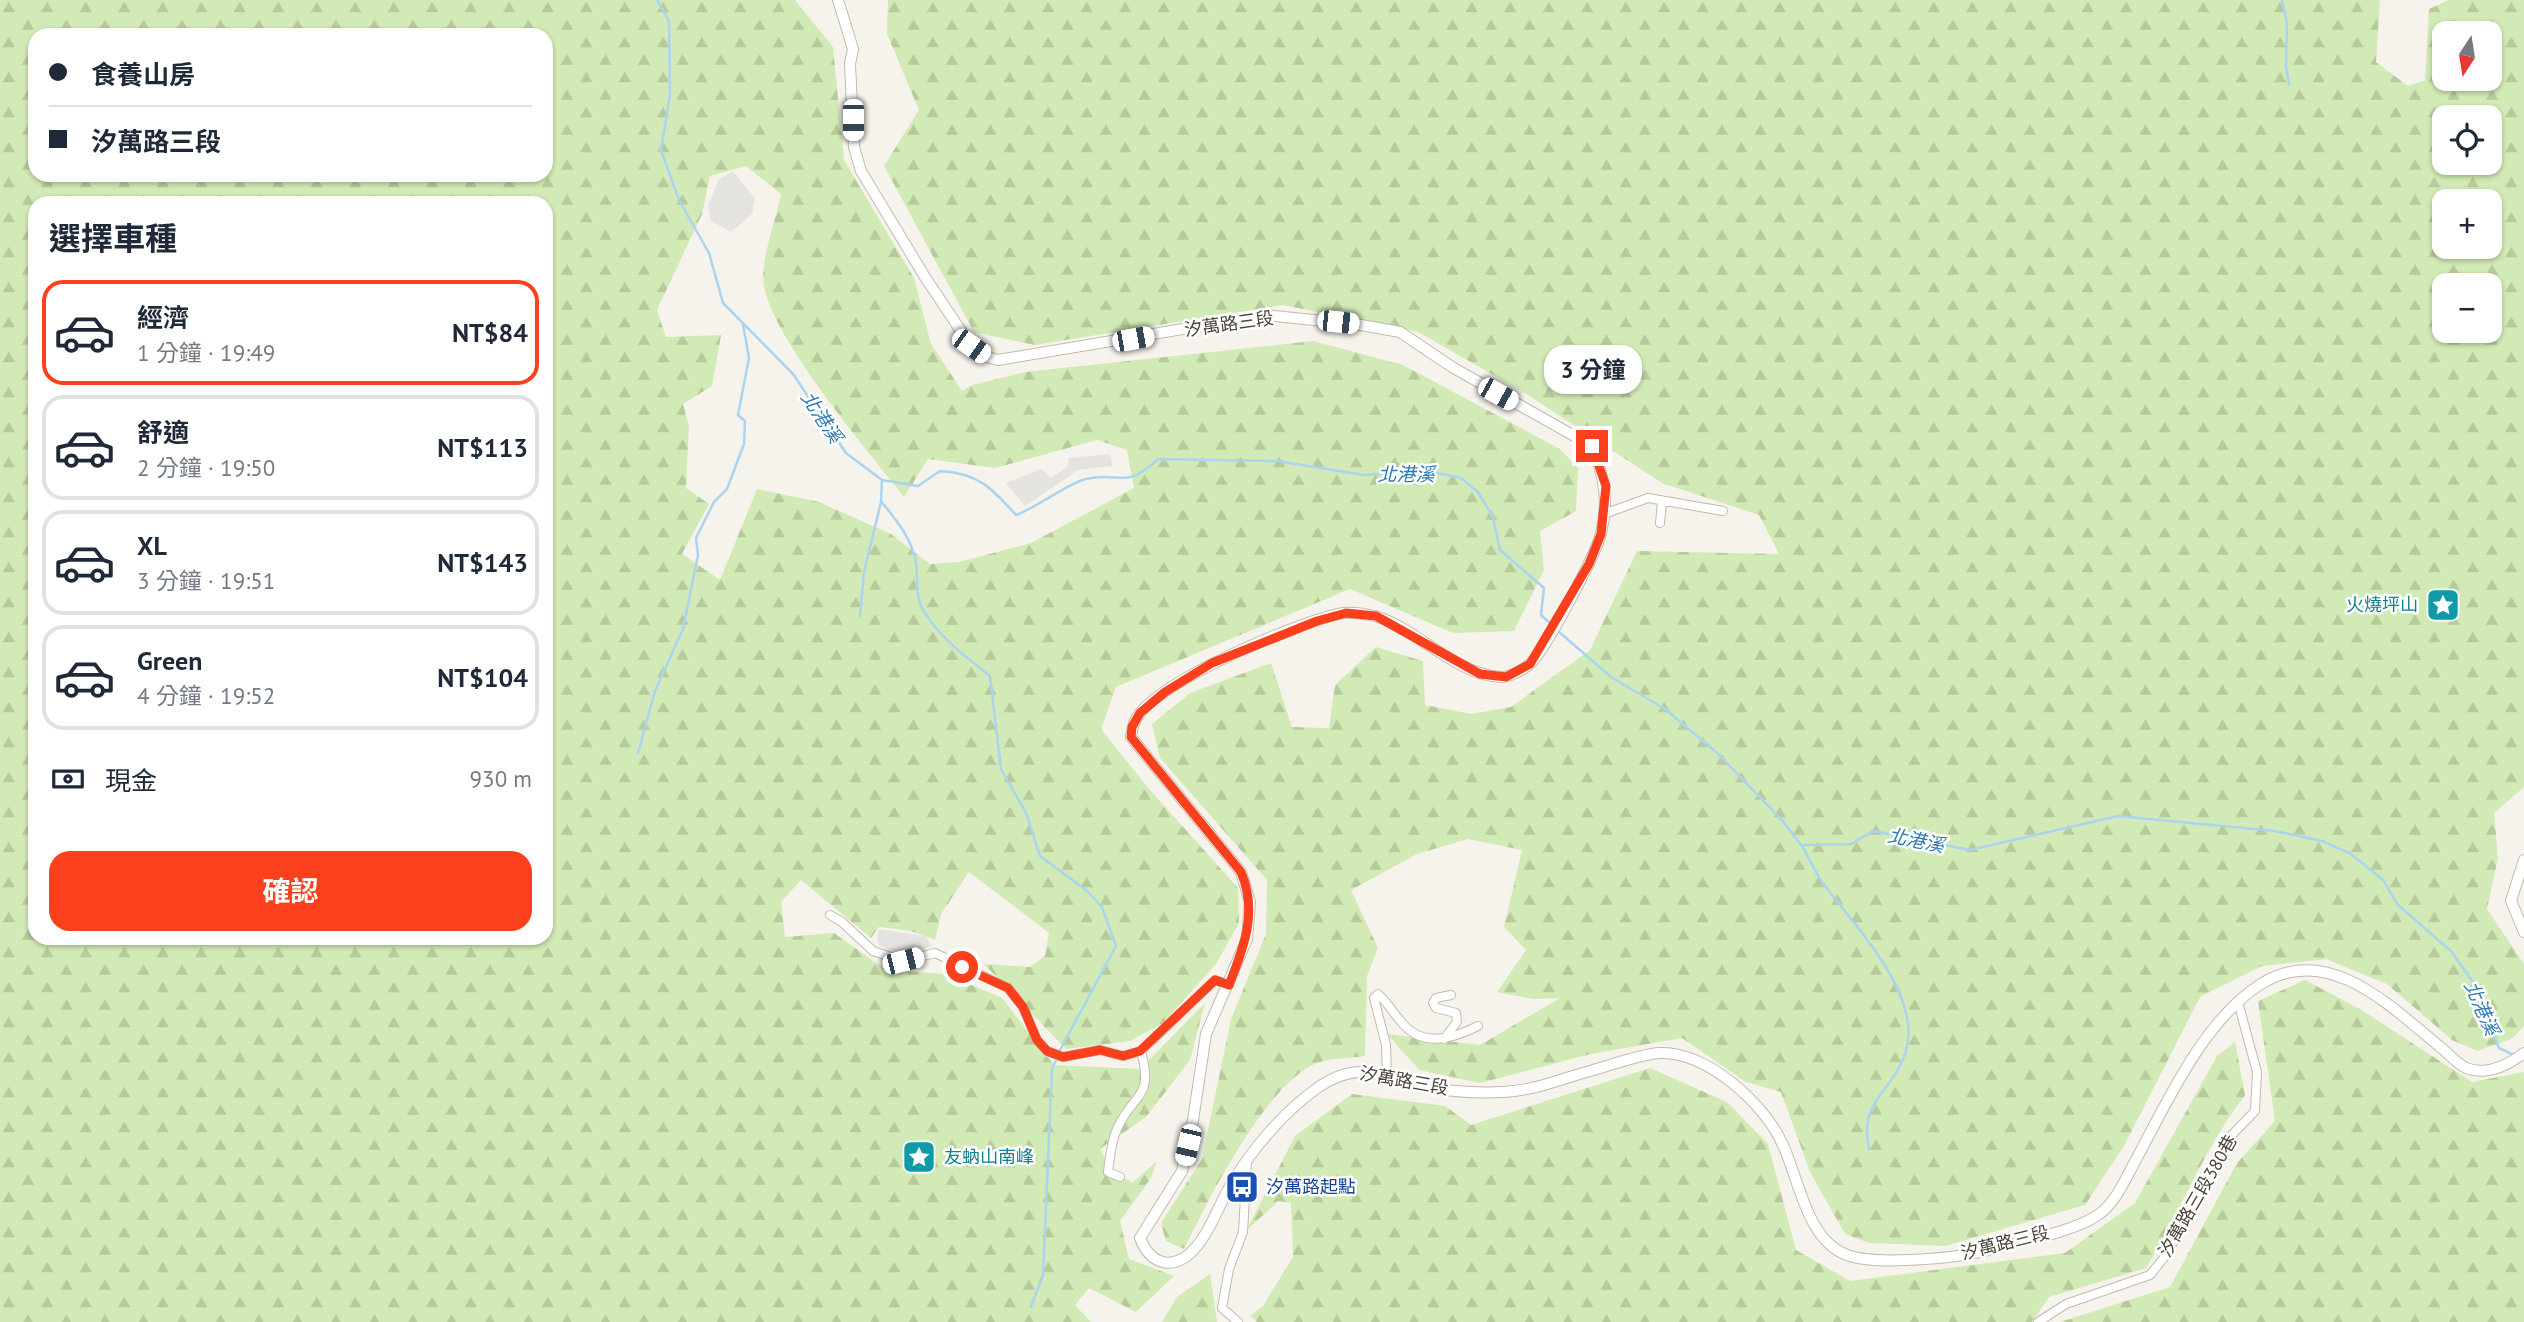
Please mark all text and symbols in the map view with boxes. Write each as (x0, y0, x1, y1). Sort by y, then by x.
north arrow (2432, 21, 2502, 91)
map controls (2432, 21, 2502, 343)
text: 食養山房 (91, 58, 195, 91)
car (843, 99, 864, 141)
button: locate (2432, 105, 2502, 175)
text: 汐萬路三段 (91, 125, 221, 158)
button: + (2432, 189, 2502, 259)
text: 選擇車種 (49, 217, 177, 259)
button: − (2432, 273, 2502, 343)
icon: car (53, 301, 116, 364)
text: 經濟 (137, 301, 189, 334)
street label: 汐萬路三段 (1183, 306, 1275, 341)
car (1317, 309, 1360, 335)
text: NT$84 (452, 316, 528, 349)
car (948, 325, 995, 367)
car (1111, 325, 1156, 353)
text: 1 分鐘 · 19:49 (137, 338, 275, 367)
callout: 3 分鐘 (1543, 344, 1641, 394)
text: 3 分鐘 (1561, 355, 1625, 384)
car (1475, 375, 1522, 413)
water label: 北港溪 (796, 387, 850, 450)
icon: car (53, 416, 116, 479)
text: 舒適 (137, 416, 189, 449)
route end (1576, 430, 1608, 462)
text: NT$113 (437, 431, 528, 464)
text: 2 分鐘 · 19:50 (137, 453, 275, 482)
water label: 北港溪 (1377, 462, 1437, 486)
text: XL (137, 529, 167, 562)
icon: car (53, 531, 116, 594)
text: NT$143 (437, 546, 528, 579)
text: 3 分鐘 · 19:51 (137, 566, 275, 595)
place icon: 火燒坪山 (2424, 586, 2462, 624)
place label: 火燒坪山 (2346, 593, 2418, 616)
text: Green (137, 644, 202, 677)
icon: car (53, 646, 116, 709)
text: NT$104 (437, 661, 528, 694)
text: 4 分鐘 · 19:52 (137, 681, 275, 710)
icon: cash (49, 760, 87, 798)
text: 現金 (105, 764, 157, 797)
text: 930 m (470, 764, 532, 793)
water label: 北港溪 (1886, 823, 1949, 858)
button: 確認 (49, 851, 532, 931)
car (881, 946, 926, 976)
route start (946, 951, 978, 983)
water label: 北港溪 (2459, 977, 2506, 1042)
street label: 汐萬路三段 (1358, 1061, 1450, 1100)
car (1174, 1122, 1203, 1168)
street label: 汐萬路三段380巷 (2153, 1130, 2242, 1261)
place icon: 友蚋山南峰 (900, 1138, 938, 1176)
place label: 友蚋山南峰 (944, 1145, 1034, 1168)
bus stop icon: 汐萬路起點 (1223, 1168, 1261, 1206)
place label: 汐萬路起點 (1266, 1175, 1356, 1198)
street label: 汐萬路三段 (1958, 1220, 2051, 1265)

